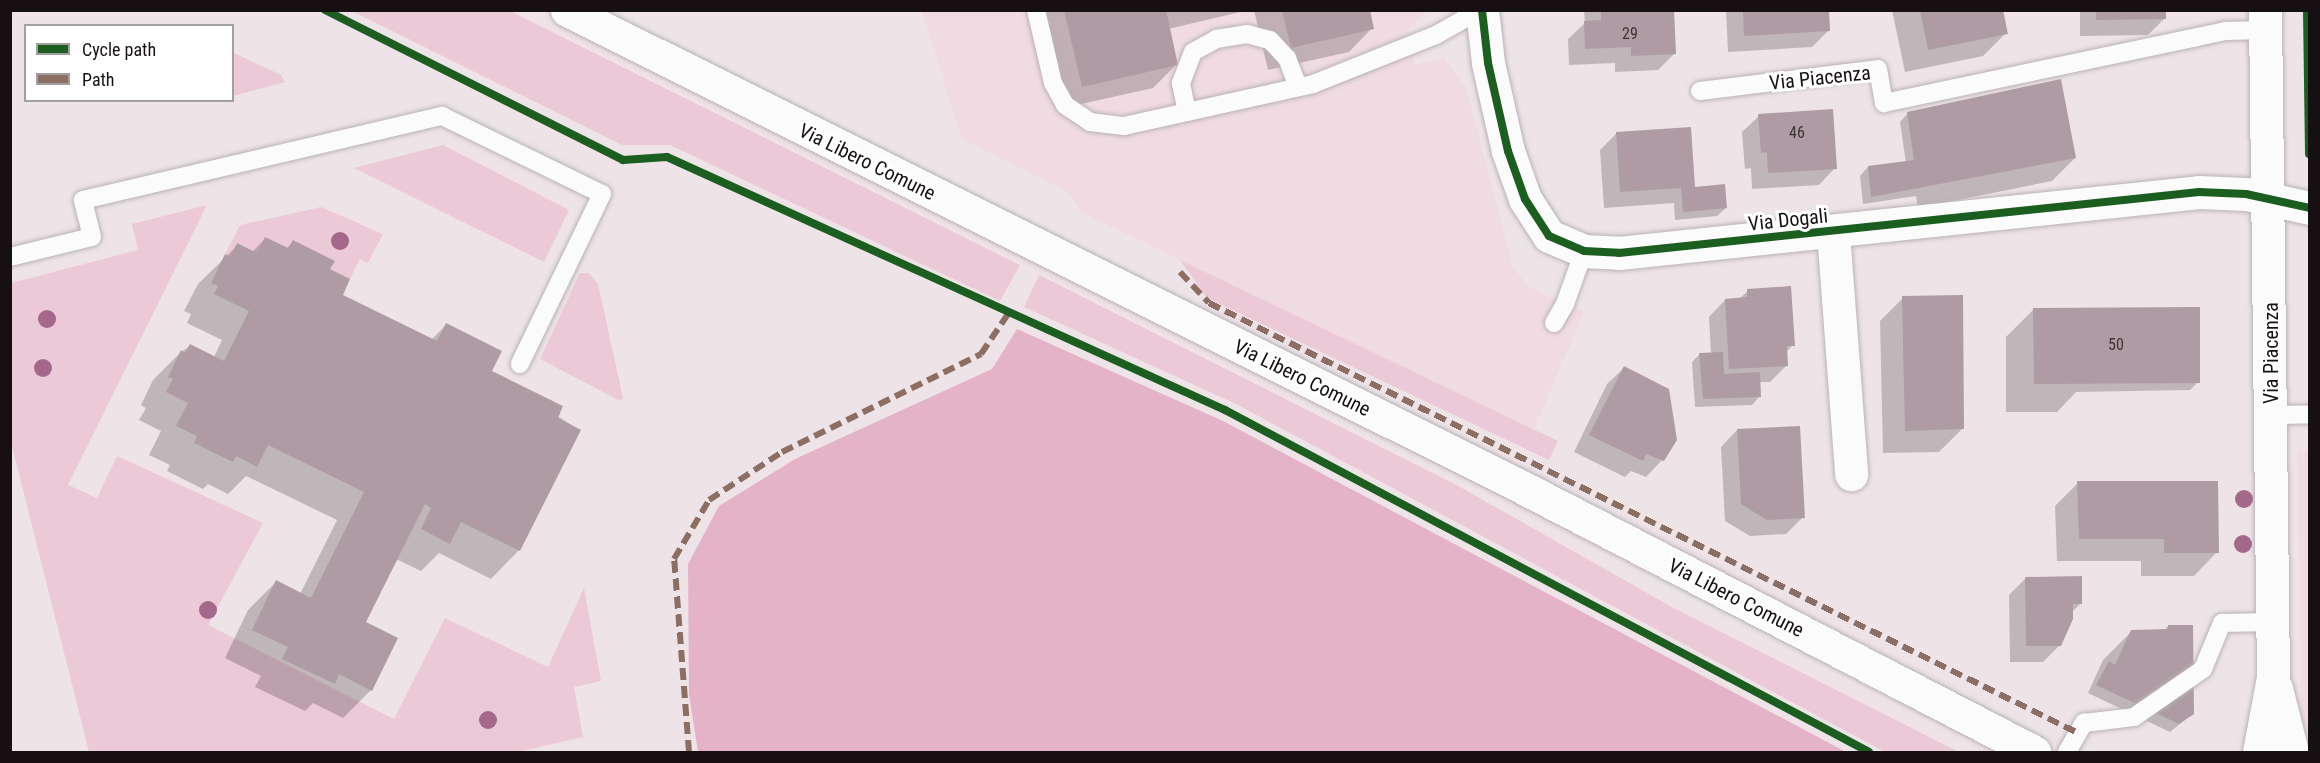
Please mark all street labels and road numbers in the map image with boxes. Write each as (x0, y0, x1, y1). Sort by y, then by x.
street label: Via Piacenza (1768, 61, 1872, 95)
street label: Via Libero Comune (795, 119, 939, 205)
street label: Via Dogali (1747, 204, 1829, 236)
street label: Via Piacenza (2259, 302, 2283, 404)
street label: Via Libero Comune (1230, 335, 1374, 421)
street label: Via Libero Comune (1664, 553, 1808, 643)

